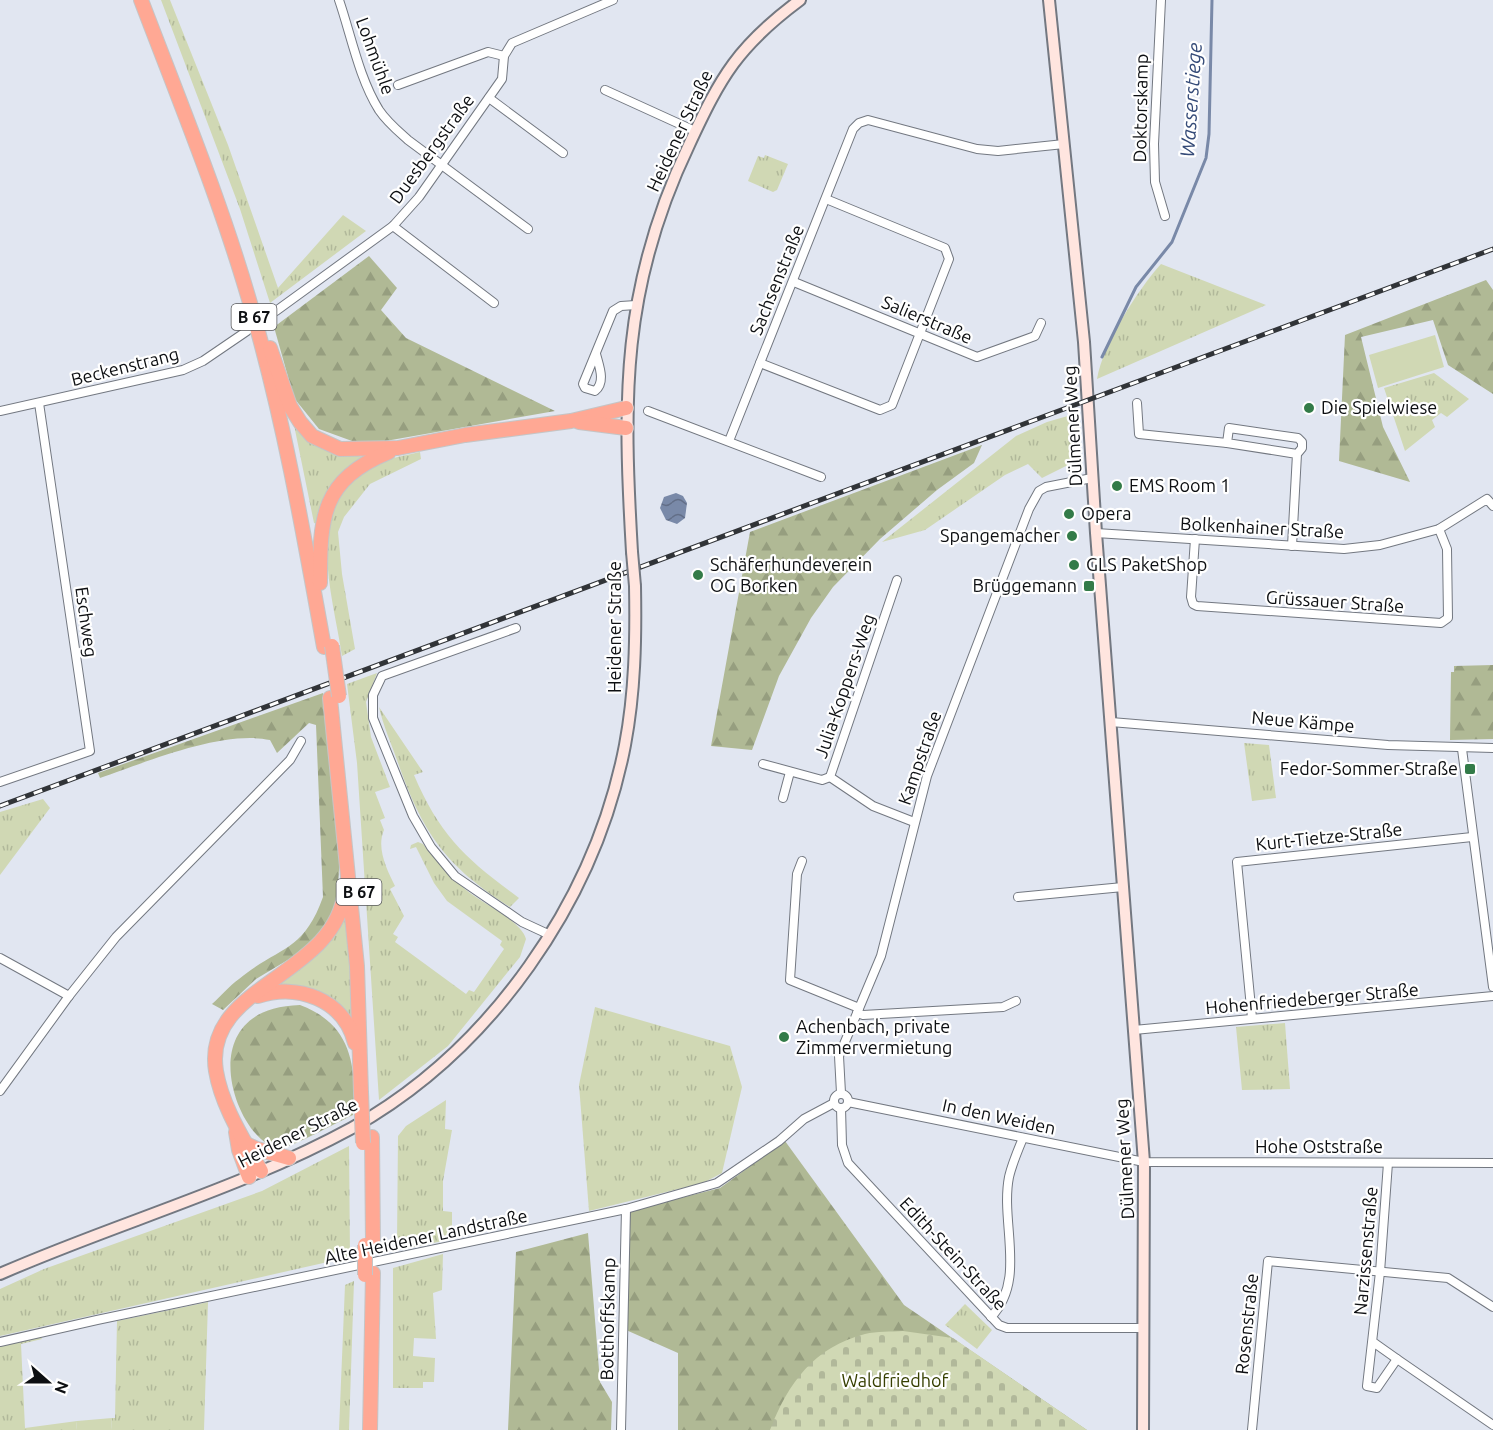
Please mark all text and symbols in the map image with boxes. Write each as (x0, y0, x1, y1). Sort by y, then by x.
street label: Lohmühle (353, 14, 399, 97)
water label: Wasserstiege (1175, 42, 1206, 158)
street label: Doktorskamp (1129, 53, 1151, 163)
street label: Heidener Straße (642, 67, 716, 195)
street label: Duesbergstraße (385, 90, 478, 207)
street label: Sachsenstraße (745, 222, 807, 338)
street label: Salierstraße (879, 291, 976, 347)
road number: B 67 (232, 304, 276, 330)
street label: Beckenstrang (69, 343, 181, 389)
street label: Dülmener Weg (1059, 365, 1085, 487)
place label: Die Spielwiese (1321, 397, 1437, 417)
marker: Die Spielwiese (1302, 401, 1316, 415)
place label: EMS Room 1 (1129, 475, 1230, 495)
marker: EMS Room 1 (1110, 479, 1124, 493)
place label: Opera (1081, 503, 1132, 523)
marker: Opera (1062, 507, 1076, 521)
street label: Bolkenhainer Straße (1180, 513, 1345, 541)
place label: Spangemacher (940, 525, 1060, 545)
marker: Spangemacher (1065, 529, 1079, 543)
place label: Schäferhundeverein OG Borken (710, 554, 872, 595)
place label: GLS PaketShop (1086, 554, 1207, 574)
marker: GLS PaketShop (1067, 558, 1081, 572)
street label: Heidener Straße (604, 561, 624, 693)
marker: Schäferhundeverein OG Borken (691, 568, 705, 582)
place label: Brüggemann (972, 575, 1077, 595)
marker: Brüggemann (1082, 579, 1096, 593)
street label: Eschweg (72, 585, 102, 658)
street label: Grüssauer Straße (1265, 586, 1405, 616)
street label: Julia-Koppers-Weg (810, 611, 878, 761)
street label: Neue Kämpe (1251, 707, 1355, 735)
street label: Kampstraße (894, 708, 944, 807)
place label: Fedor-Sommer-Straße (1280, 758, 1458, 778)
marker: Fedor-Sommer-Straße (1463, 762, 1477, 776)
street label: Kurt-Tietze-Straße (1255, 818, 1403, 854)
road number: B 67 (336, 879, 382, 905)
street label: Hohenfriedeberger Straße (1205, 979, 1419, 1017)
place label: Achenbach, private Zimmervermietung (796, 1016, 952, 1057)
marker: Achenbach, private Zimmervermietung (777, 1030, 791, 1044)
street label: Heidener Straße (234, 1093, 361, 1171)
street label: In den Weiden (941, 1094, 1058, 1138)
street label: Dülmener Weg (1111, 1098, 1137, 1220)
street label: Hohe Oststraße (1255, 1136, 1383, 1156)
street label: Narzissenstraße (1349, 1186, 1381, 1316)
street label: Edith-Stein-Straße (896, 1193, 1011, 1314)
street label: Alte Heidener Landstraße (322, 1205, 529, 1267)
street label: Botthoffskamp (596, 1257, 618, 1381)
street label: Rosenstraße (1231, 1272, 1261, 1375)
north arrow (18, 1352, 78, 1412)
park label: Waldfriedhof (842, 1370, 949, 1390)
text: N (51, 1379, 73, 1396)

